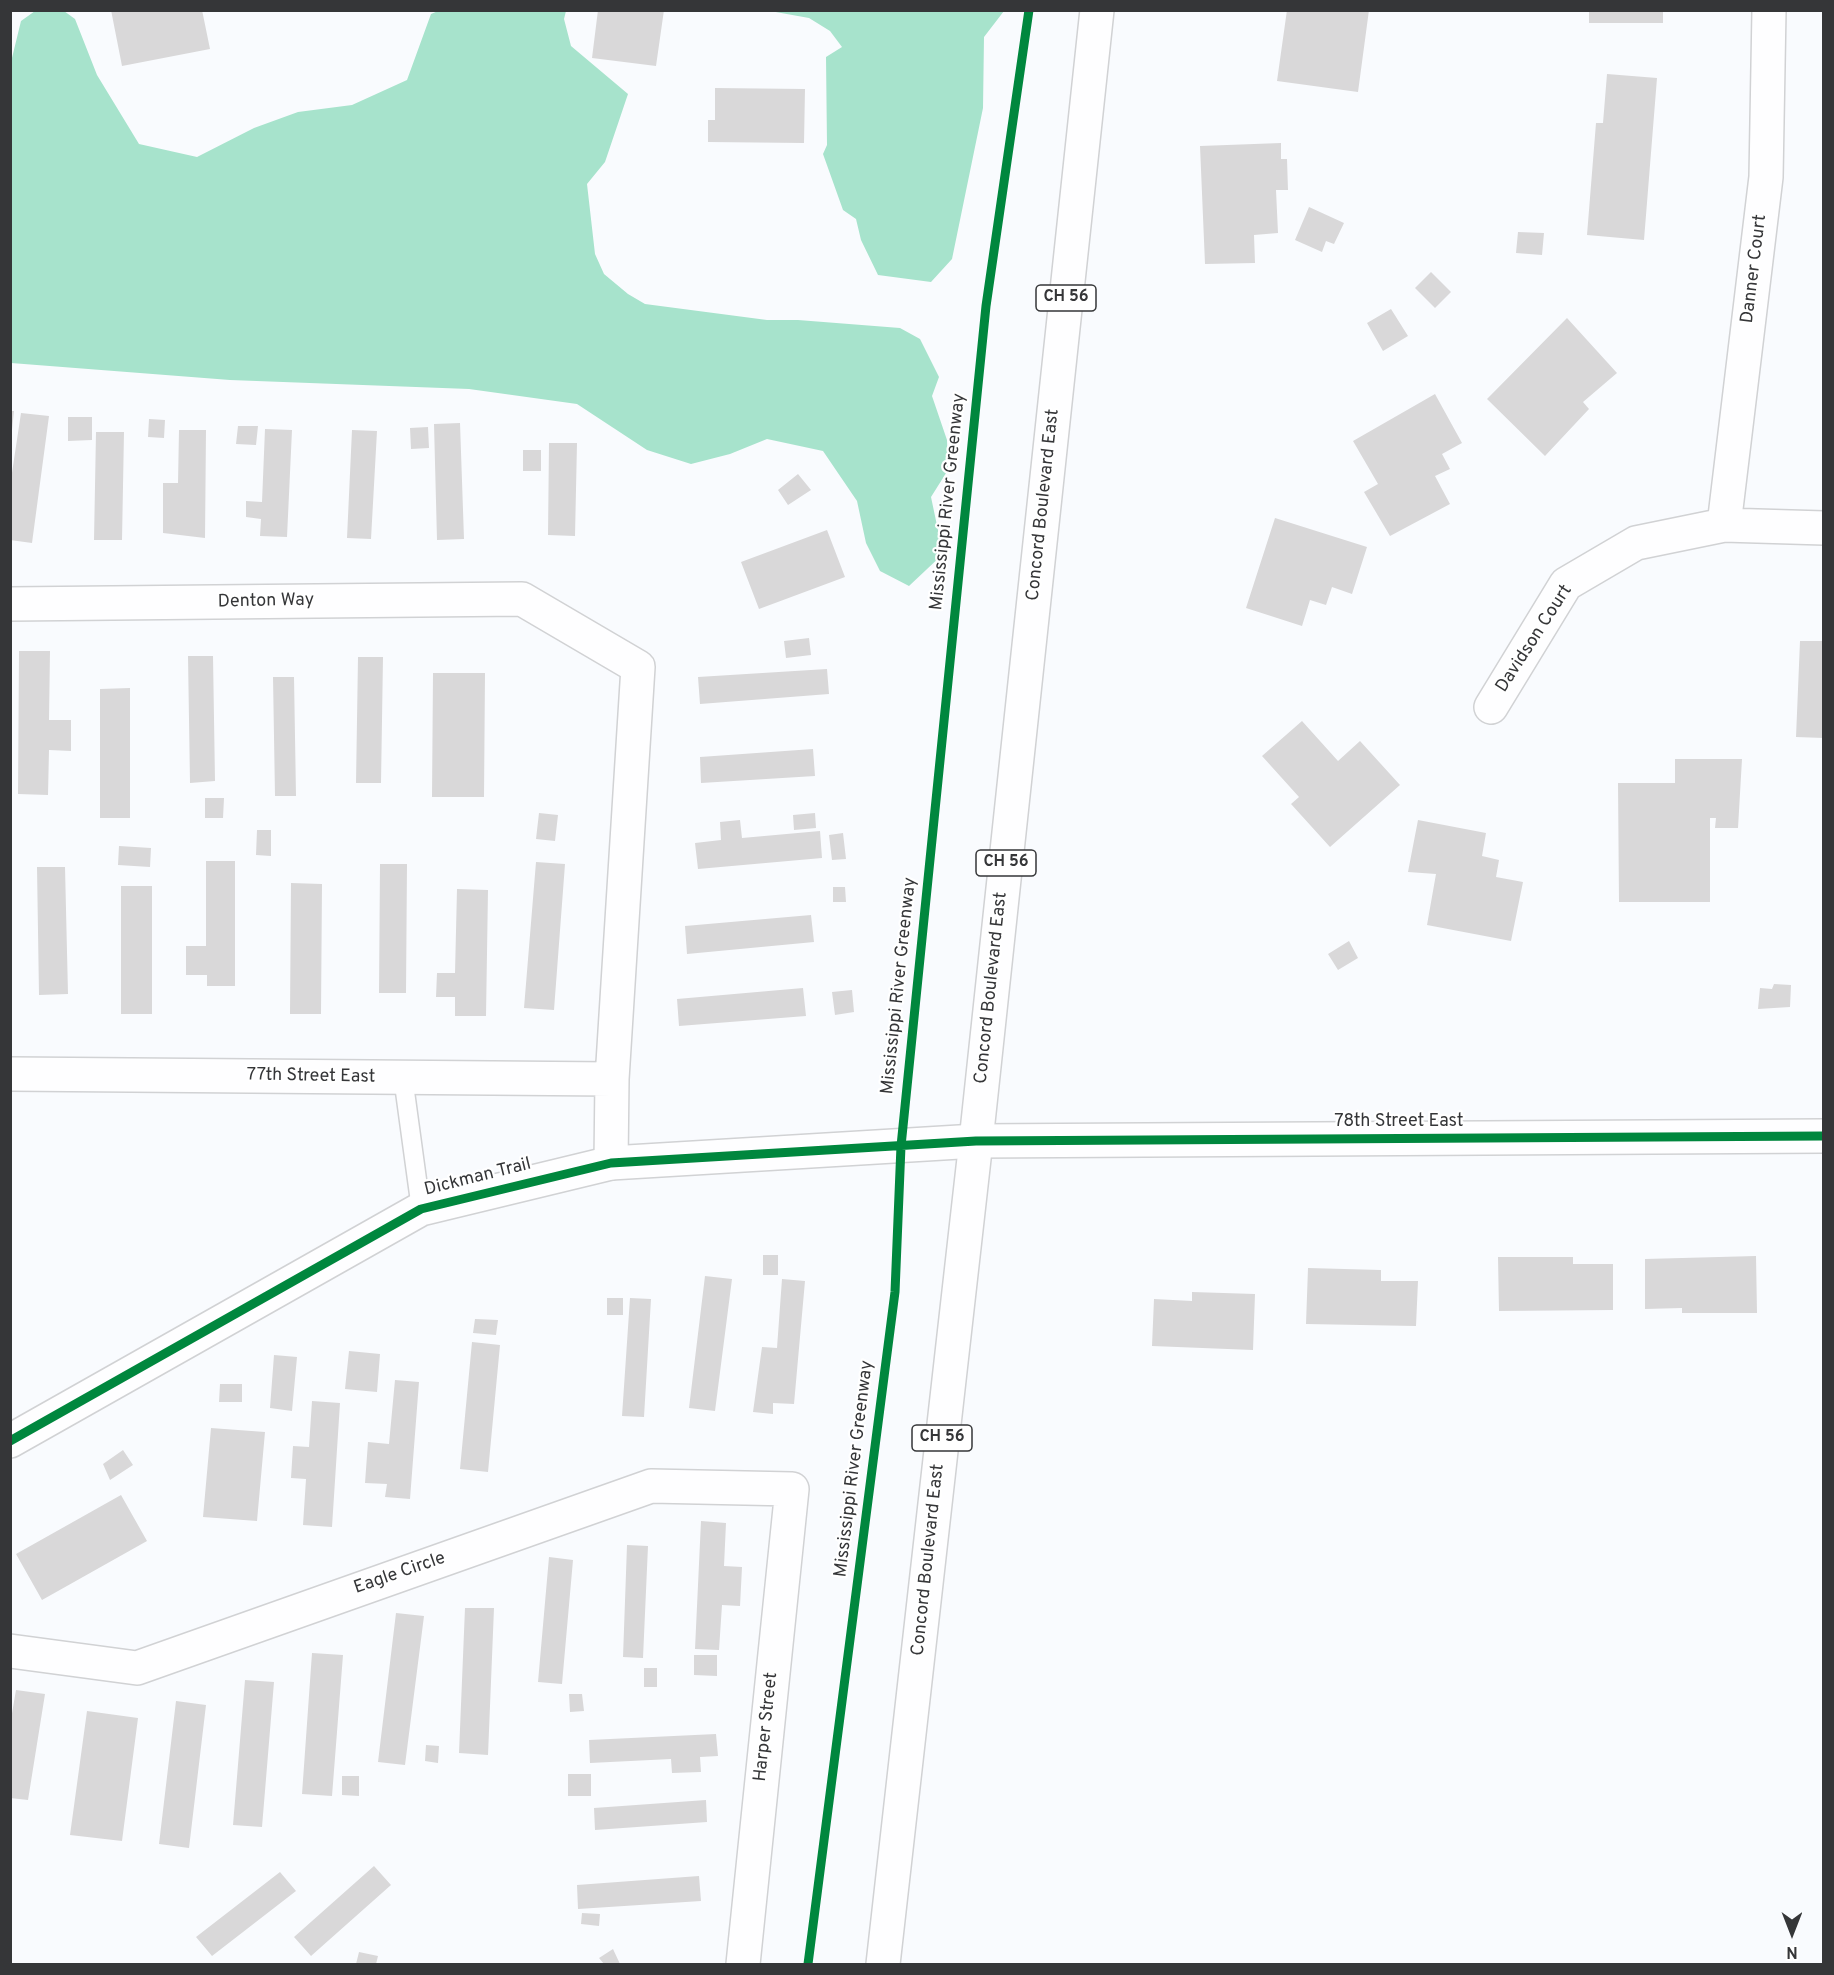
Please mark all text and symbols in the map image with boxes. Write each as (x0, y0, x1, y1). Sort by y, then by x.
street label: Danner Court (1738, 213, 1772, 325)
road number: CH 56 (1036, 285, 1096, 311)
street label: Mississippi River Greenway (927, 392, 971, 612)
street label: Concord Boulevard East (1023, 408, 1065, 602)
street label: Davidson Court (1492, 581, 1578, 697)
street label: Denton Way (218, 590, 314, 614)
road number: CH 56 (976, 850, 1036, 876)
street label: Mississippi River Greenway (878, 876, 922, 1096)
street label: Concord Boulevard East (971, 891, 1013, 1085)
street label: 77th Street East (246, 1065, 376, 1089)
street label: 78th Street East (1334, 1111, 1464, 1133)
street label: Dickman Trail (422, 1154, 534, 1202)
street label: Mississippi River Greenway (831, 1359, 879, 1579)
road number: CH 56 (912, 1425, 972, 1451)
street label: Concord Boulevard East (908, 1463, 950, 1657)
street label: Eagle Circle (351, 1548, 449, 1600)
street label: Harper Street (751, 1671, 783, 1783)
north arrow (1762, 1903, 1822, 1963)
text: N (1786, 1941, 1798, 1961)

